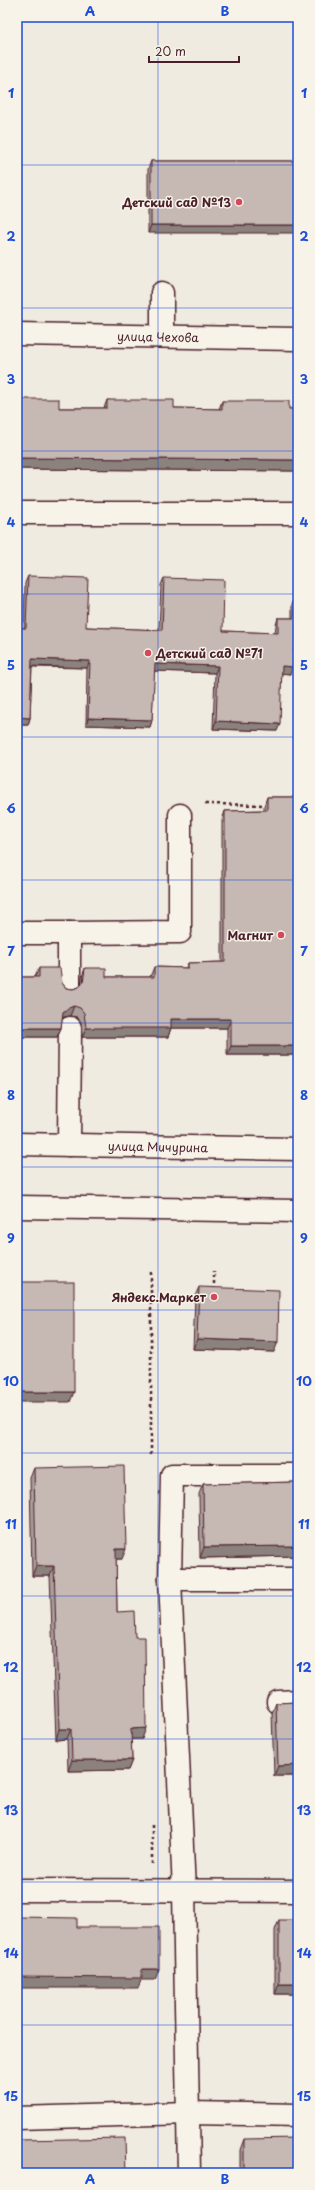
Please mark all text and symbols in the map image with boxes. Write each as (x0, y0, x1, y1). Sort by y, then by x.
text: A (85, 1, 95, 20)
text: B (221, 1, 230, 20)
scale bar (149, 38, 239, 64)
text: 20 m (155, 42, 186, 60)
text: 1 (8, 83, 14, 102)
text: 1 (301, 83, 307, 102)
place label: Детский сад №13 (121, 193, 231, 211)
marker: Детский сад №13 (234, 197, 244, 207)
text: 2 (6, 226, 16, 245)
text: 2 (299, 226, 309, 245)
street label: улица Чехова (117, 327, 200, 346)
text: 3 (7, 369, 16, 388)
text: 3 (300, 369, 309, 388)
text: 4 (7, 512, 16, 531)
text: 4 (300, 512, 309, 531)
place label: Детский сад №71 (155, 644, 263, 662)
marker: Детский сад №71 (143, 648, 153, 658)
text: 5 (7, 655, 15, 674)
text: 5 (300, 655, 308, 674)
text: 6 (6, 798, 16, 817)
text: 6 (299, 798, 309, 817)
place label: Магнит (227, 926, 274, 944)
marker: Магнит (276, 930, 286, 940)
text: 7 (7, 941, 15, 960)
text: 7 (300, 941, 308, 960)
text: 8 (7, 1085, 15, 1104)
text: 8 (300, 1085, 308, 1104)
street label: улица Мичурина (108, 1137, 209, 1156)
text: 9 (7, 1228, 15, 1247)
text: 9 (300, 1228, 308, 1247)
place label: Яндекс.Маркет (112, 1288, 207, 1306)
marker: Яндекс.Маркет (209, 1292, 219, 1302)
text: 10 (3, 1371, 19, 1390)
text: 10 (296, 1371, 312, 1390)
text: 11 (5, 1514, 17, 1533)
text: 11 (298, 1514, 310, 1533)
text: 12 (3, 1657, 19, 1676)
text: 12 (296, 1657, 312, 1676)
text: 13 (4, 1800, 19, 1819)
text: 13 (297, 1800, 312, 1819)
text: 14 (3, 1943, 19, 1962)
text: 14 (296, 1943, 312, 1962)
text: 15 (4, 2086, 18, 2105)
text: 15 (297, 2086, 311, 2105)
text: A (85, 2169, 95, 2188)
text: B (221, 2169, 230, 2188)

